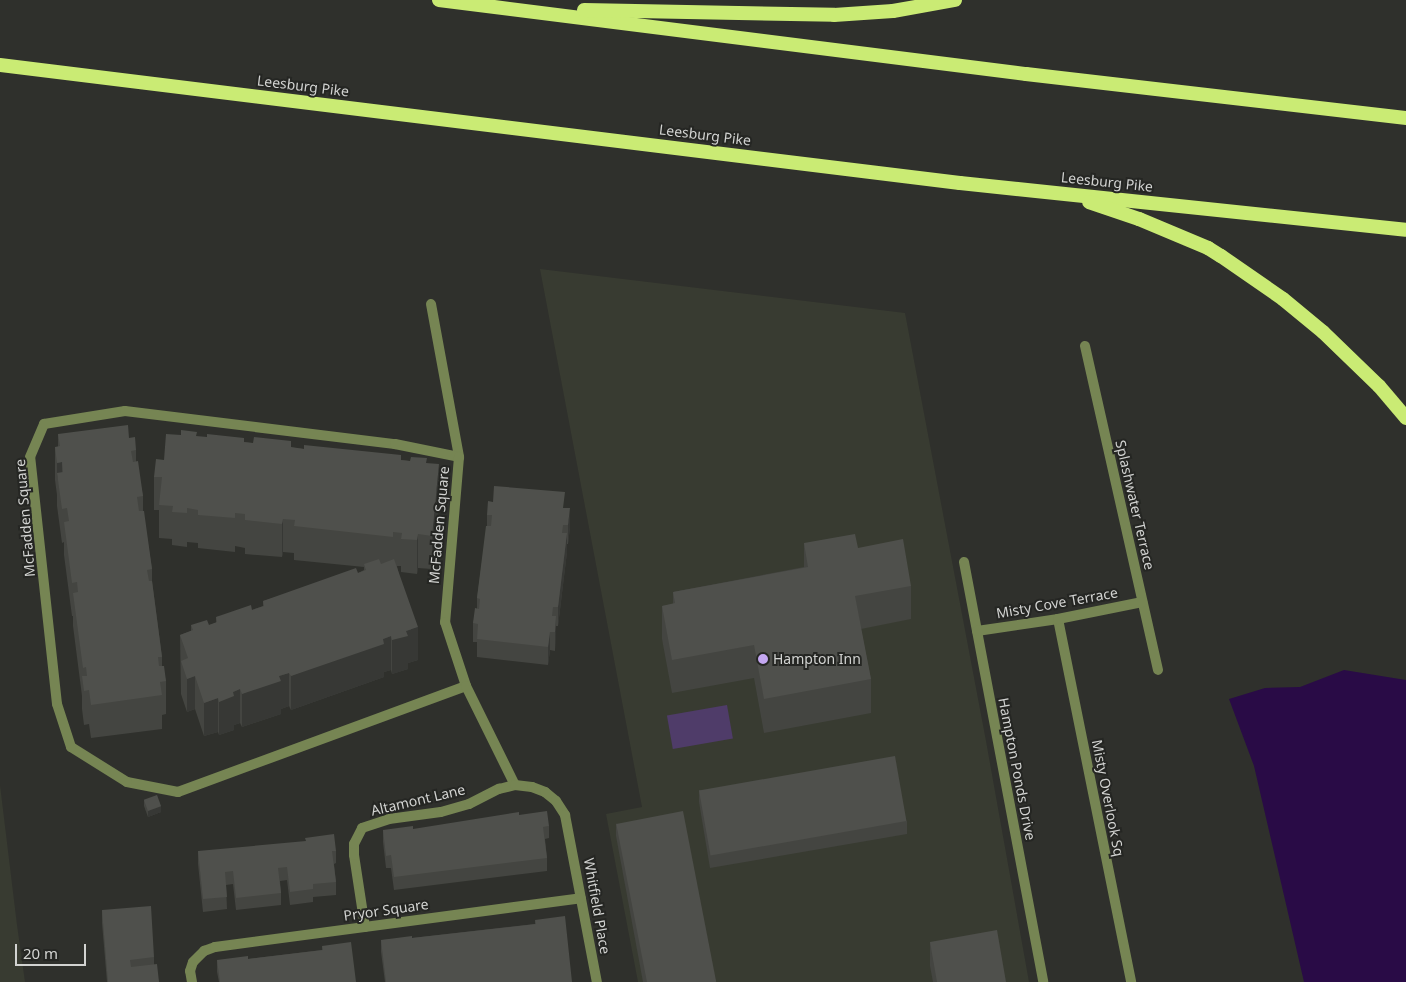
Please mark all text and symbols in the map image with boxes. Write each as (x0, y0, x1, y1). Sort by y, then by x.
street label: Leesburg Pike (256, 72, 350, 100)
street label: Leesburg Pike (658, 121, 752, 149)
street label: Leesburg Pike (1060, 169, 1154, 195)
street label: Splashwater Terrace (1112, 438, 1158, 572)
street label: McFadden Square (11, 458, 39, 578)
street label: McFadden Square (425, 465, 453, 585)
street label: Misty Cove Terrace (995, 584, 1119, 622)
place label: Hampton Inn (773, 651, 861, 667)
marker: Hampton Inn (757, 653, 769, 665)
street label: Hampton Ponds Drive (995, 696, 1039, 842)
street label: Misty Overlook Sq (1088, 738, 1128, 858)
street label: Altamont Lane (369, 781, 467, 819)
street label: Whitfield Place (580, 857, 614, 955)
street label: Pryor Square (343, 896, 429, 924)
scale bar (18, 934, 89, 966)
text: 20 m (23, 943, 58, 963)

